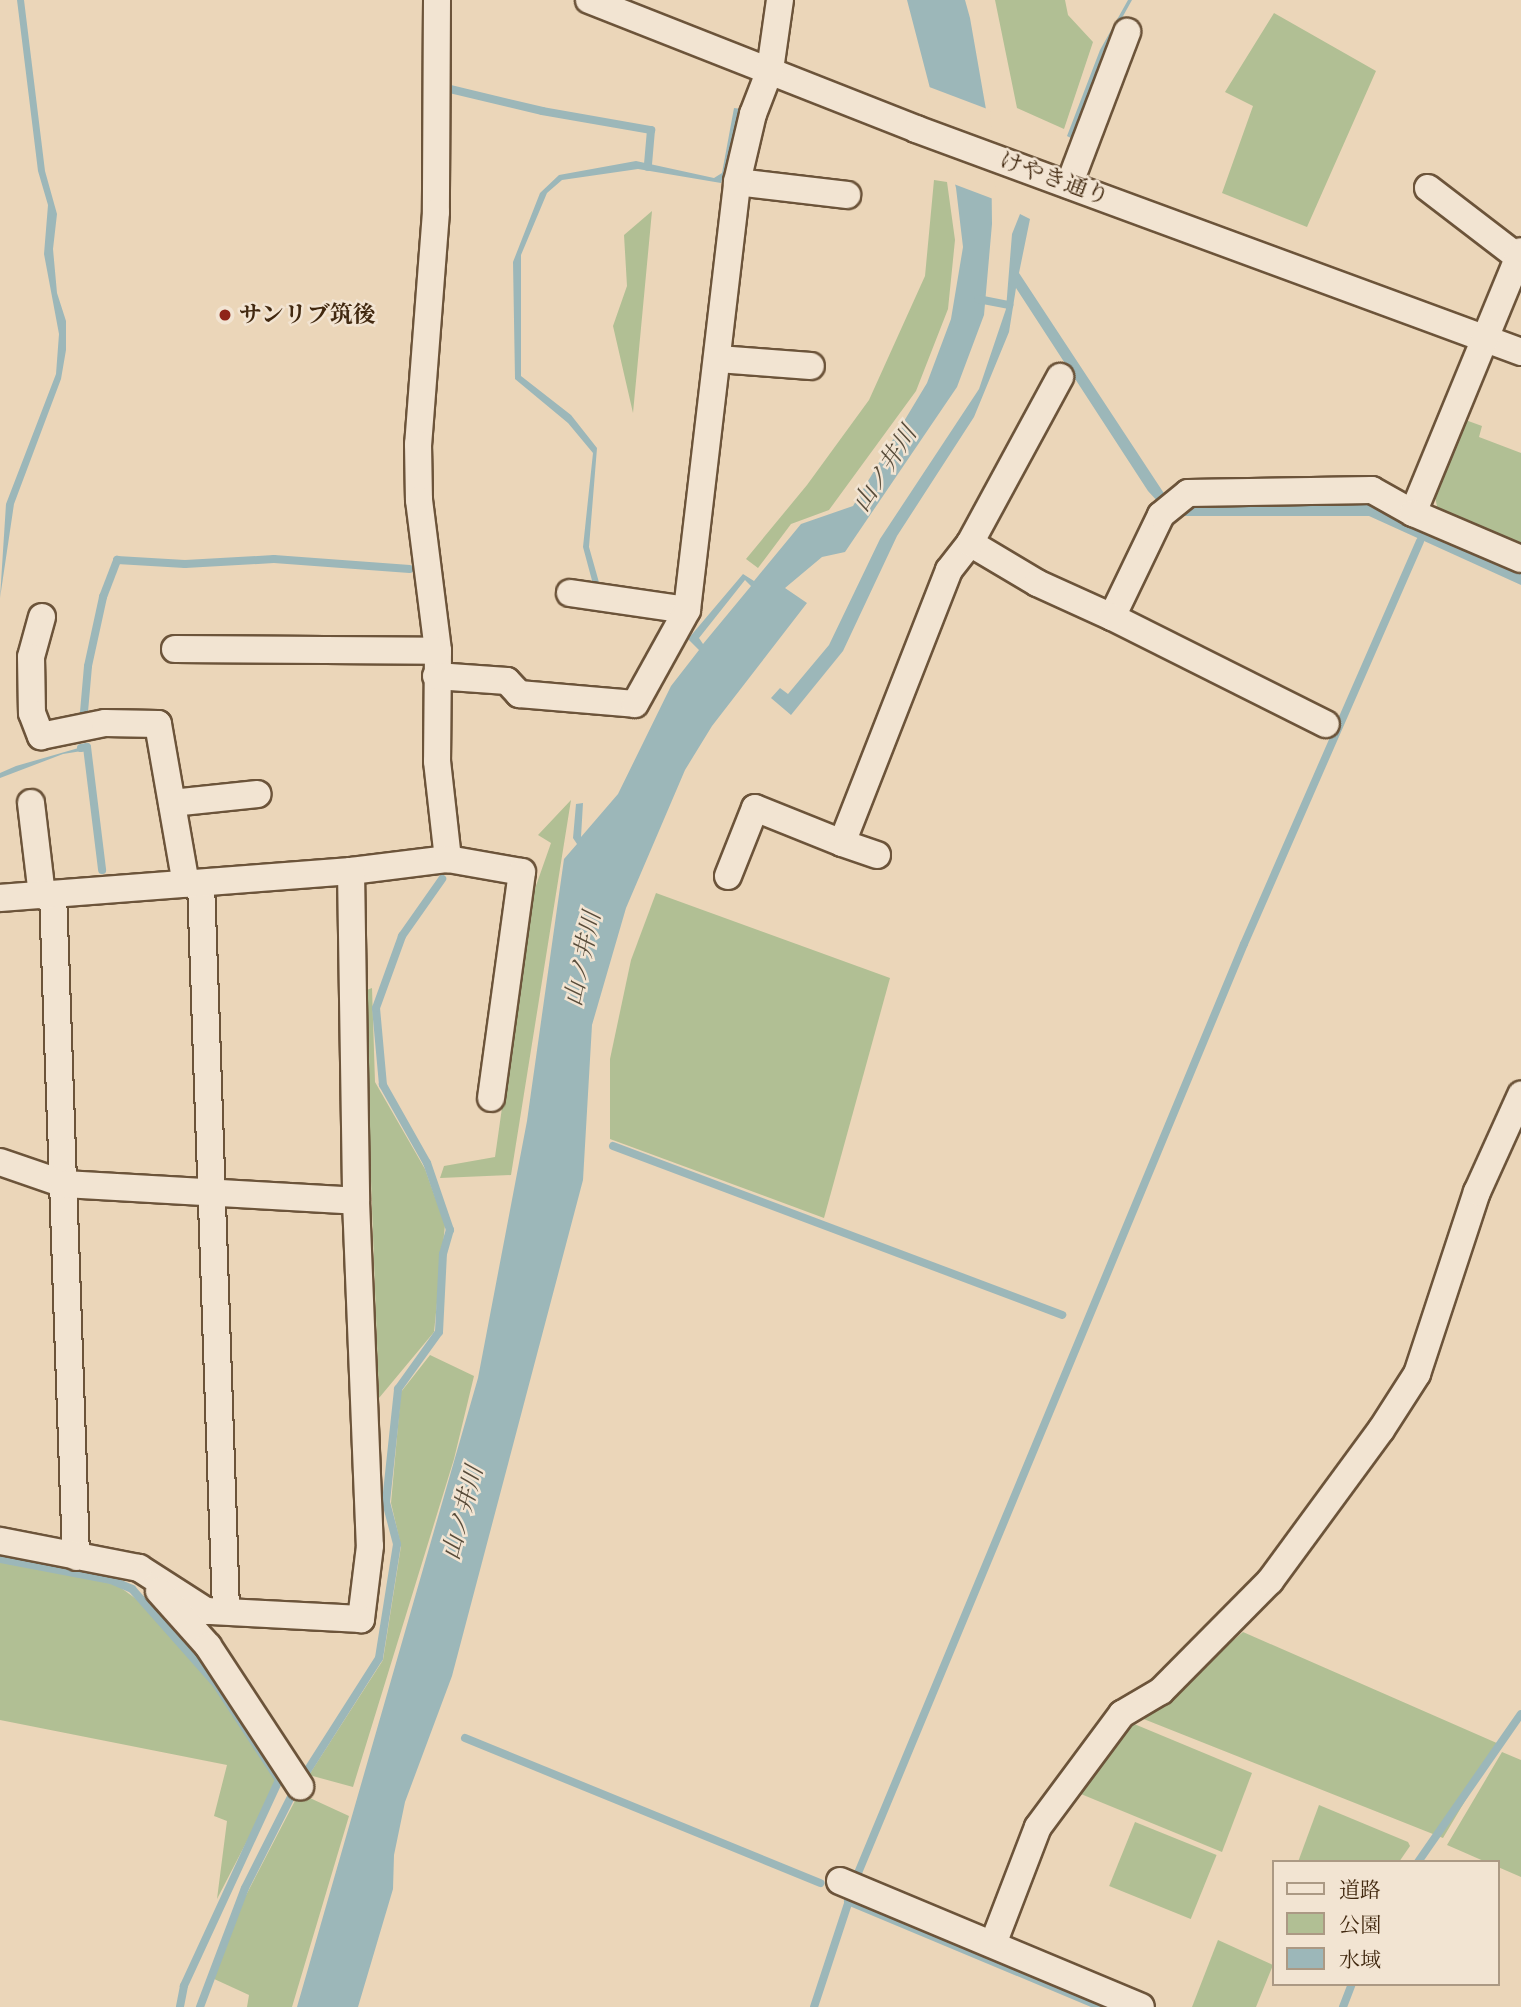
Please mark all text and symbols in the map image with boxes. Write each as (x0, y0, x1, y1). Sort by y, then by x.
street label: けやき通り (995, 146, 1113, 212)
place label: サンリブ筑後 (239, 301, 377, 329)
marker: サンリブ筑後 (217, 307, 233, 323)
water label: 山ノ井川 (847, 421, 923, 517)
water label: 山ノ井川 (559, 909, 607, 1009)
water label: 山ノ井川 (437, 1463, 489, 1563)
legend (1272, 1860, 1500, 1986)
text: 道路 (1339, 1876, 1381, 1905)
text: 公園 (1339, 1911, 1381, 1940)
text: 水域 (1339, 1946, 1381, 1975)

